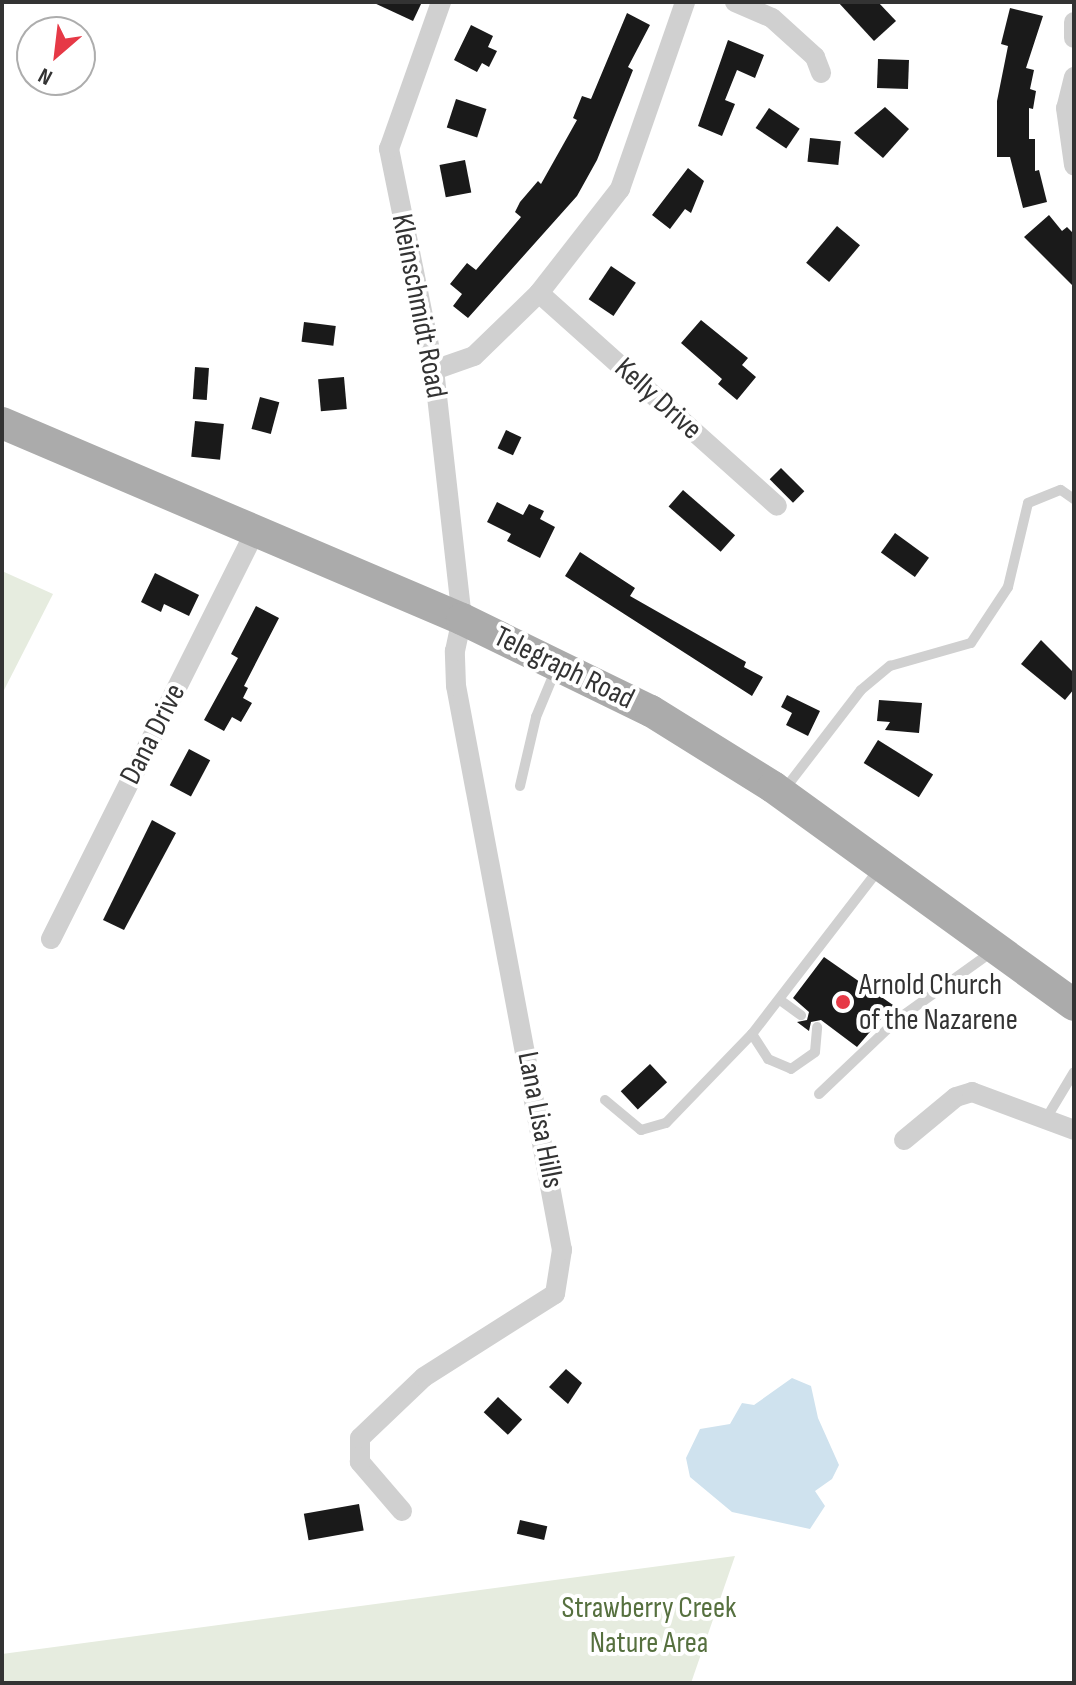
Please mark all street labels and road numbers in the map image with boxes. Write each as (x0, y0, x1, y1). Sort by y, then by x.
street label: Kleinschmidt Road (384, 211, 454, 401)
street label: Kelly Drive (607, 350, 709, 448)
street label: Telegraph Road (488, 619, 640, 717)
street label: Dana Drive (113, 678, 193, 790)
street label: Lana Lisa Hills (509, 1049, 571, 1191)

